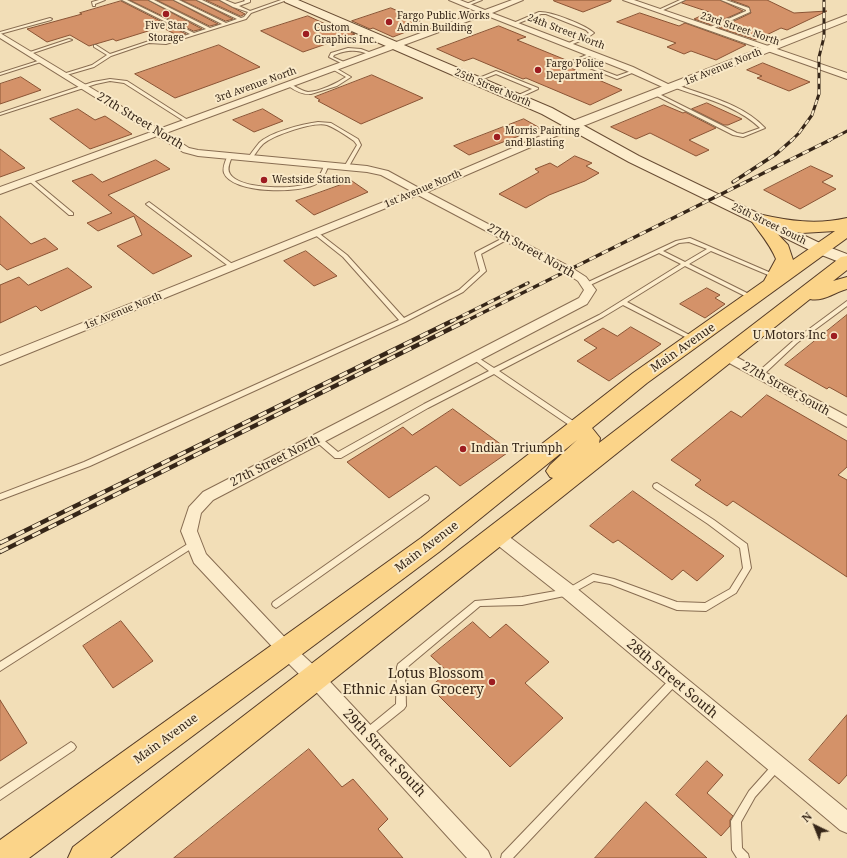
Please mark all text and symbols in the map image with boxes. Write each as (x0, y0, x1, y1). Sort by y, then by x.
marker: Five Star Storage (161, 9, 171, 19)
place label: Fargo Public Works Admin Building (397, 10, 490, 34)
street label: 23rd Street North (699, 10, 781, 48)
street label: 24th Street North (526, 12, 606, 52)
marker: Fargo Public Works Admin Building (384, 17, 394, 27)
place label: Five Star Storage (145, 20, 187, 44)
place label: Custom Graphics Inc. (314, 22, 377, 46)
marker: Custom Graphics Inc. (301, 29, 311, 39)
street label: 1st Avenue North (682, 46, 764, 88)
place label: Fargo Police Department (546, 58, 604, 82)
street label: 3rd Avenue North (214, 65, 298, 105)
marker: Fargo Police Department (533, 65, 543, 75)
street label: 25th Street North (453, 66, 533, 110)
street label: 27th Street North (94, 89, 186, 153)
place label: Morris Painting and Blasting (505, 125, 580, 148)
marker: Morris Painting and Blasting (492, 132, 502, 142)
street label: 1st Avenue North (383, 167, 463, 211)
place label: Westside Station (272, 174, 351, 186)
marker: Westside Station (259, 175, 269, 185)
street label: 25th Street South (730, 201, 808, 247)
street label: 27th Street North (484, 221, 578, 281)
street label: 1st Avenue North (82, 290, 164, 332)
street label: Main Avenue (648, 320, 718, 376)
place label: U Motors Inc (753, 329, 826, 343)
marker: U Motors Inc (829, 331, 839, 341)
street label: 27th Street South (740, 359, 832, 419)
street label: 27th Street North (228, 432, 322, 490)
place label: Indian Triumph (471, 442, 563, 456)
marker: Indian Triumph (458, 444, 468, 454)
street label: Main Avenue (392, 519, 462, 575)
street label: 28th Street South (623, 636, 721, 722)
place label: Lotus Blossom Ethnic Asian Grocery (343, 666, 484, 698)
marker: Lotus Blossom Ethnic Asian Grocery (487, 677, 497, 687)
street label: 29th Street South (339, 706, 429, 800)
street label: Main Avenue (131, 711, 201, 767)
north arrow (795, 806, 835, 846)
text: N (798, 808, 815, 825)

